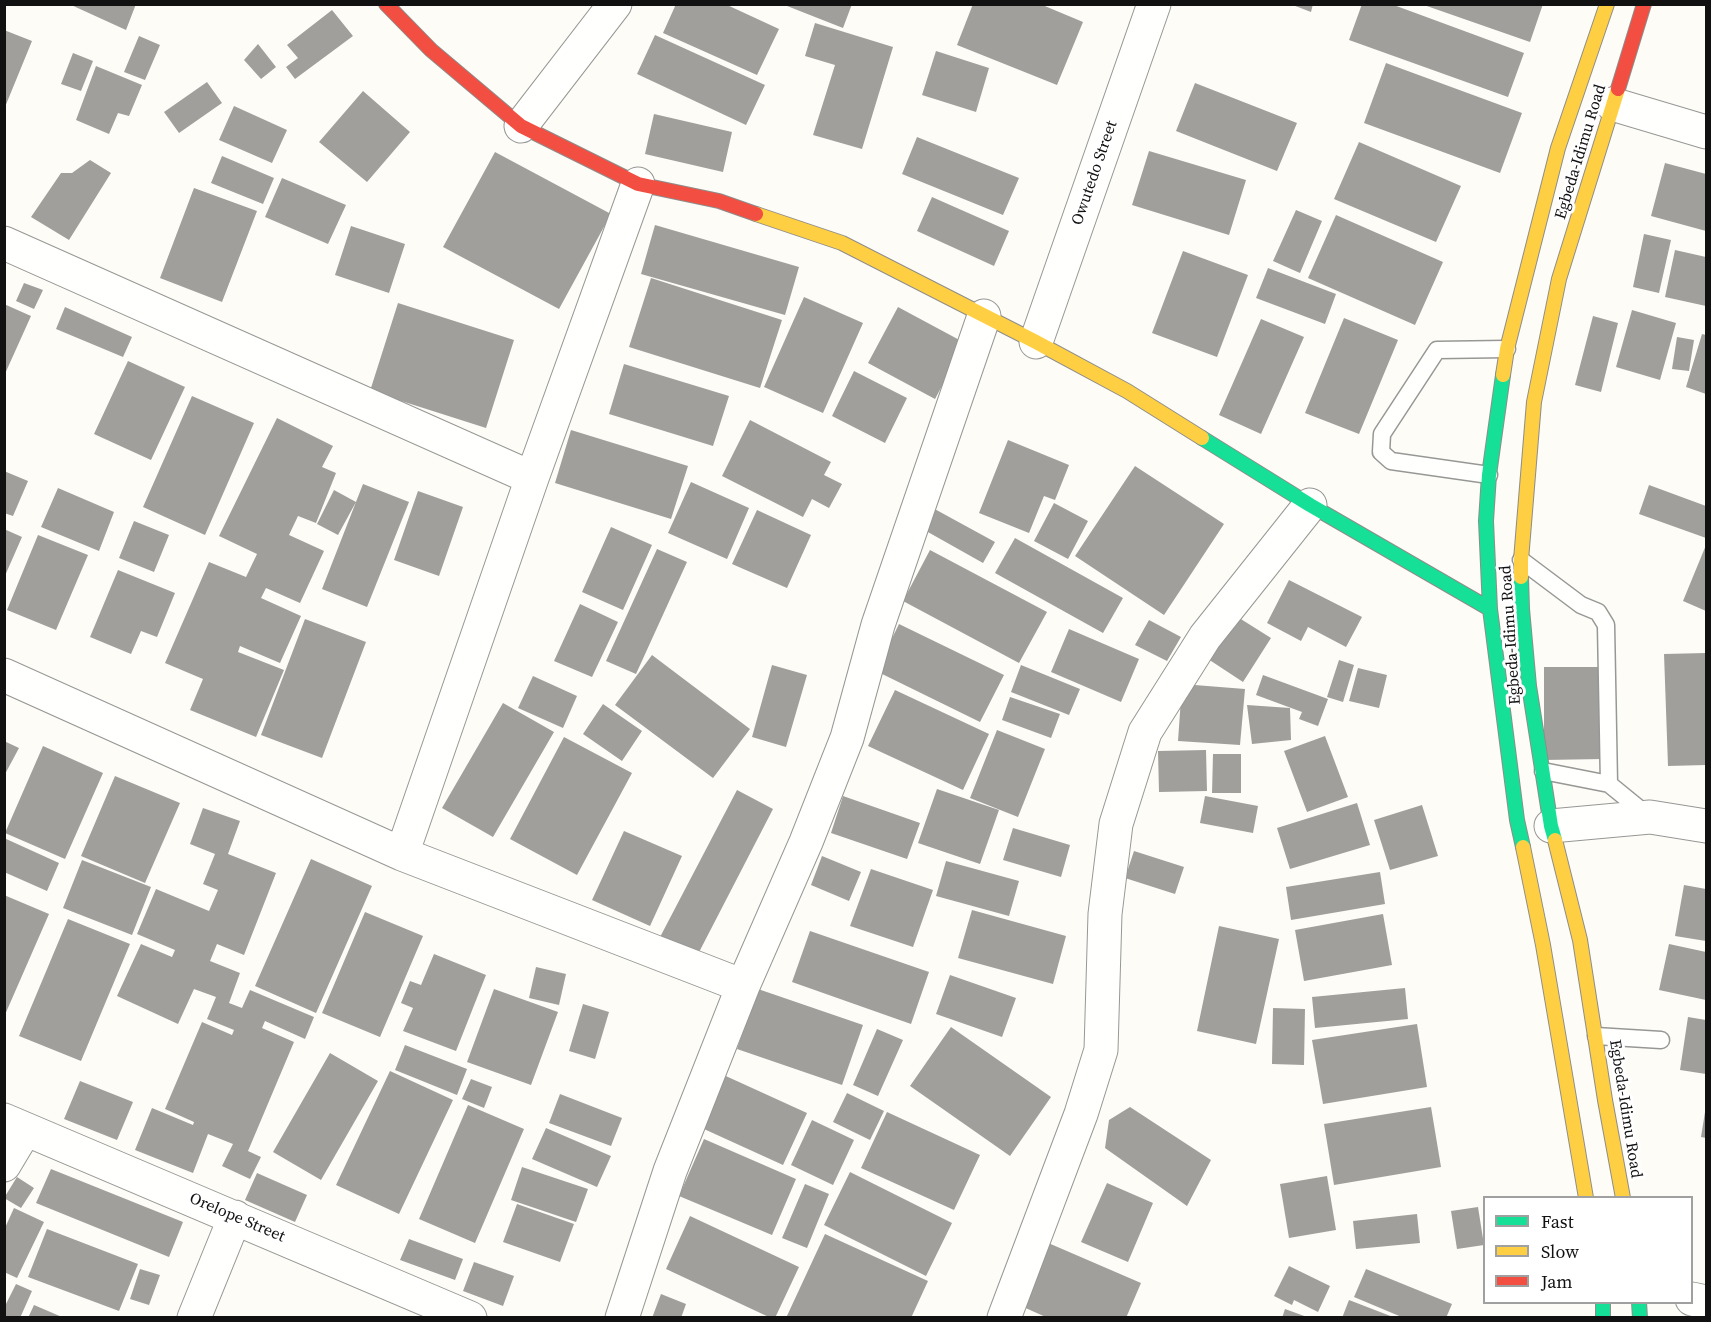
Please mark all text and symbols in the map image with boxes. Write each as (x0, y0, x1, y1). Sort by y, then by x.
street label: Egbeda-Idimu Road (1551, 82, 1611, 222)
street label: Owutedo Street (1068, 118, 1122, 228)
street label: Egbeda-Idimu Road (1497, 565, 1525, 705)
street label: Egbeda-Idimu Road (1605, 1038, 1645, 1180)
street label: Orelope Street (186, 1189, 288, 1247)
legend (1483, 1196, 1693, 1304)
text: Fast (1541, 1209, 1574, 1234)
text: Slow (1541, 1239, 1579, 1264)
text: Jam (1541, 1269, 1573, 1294)

